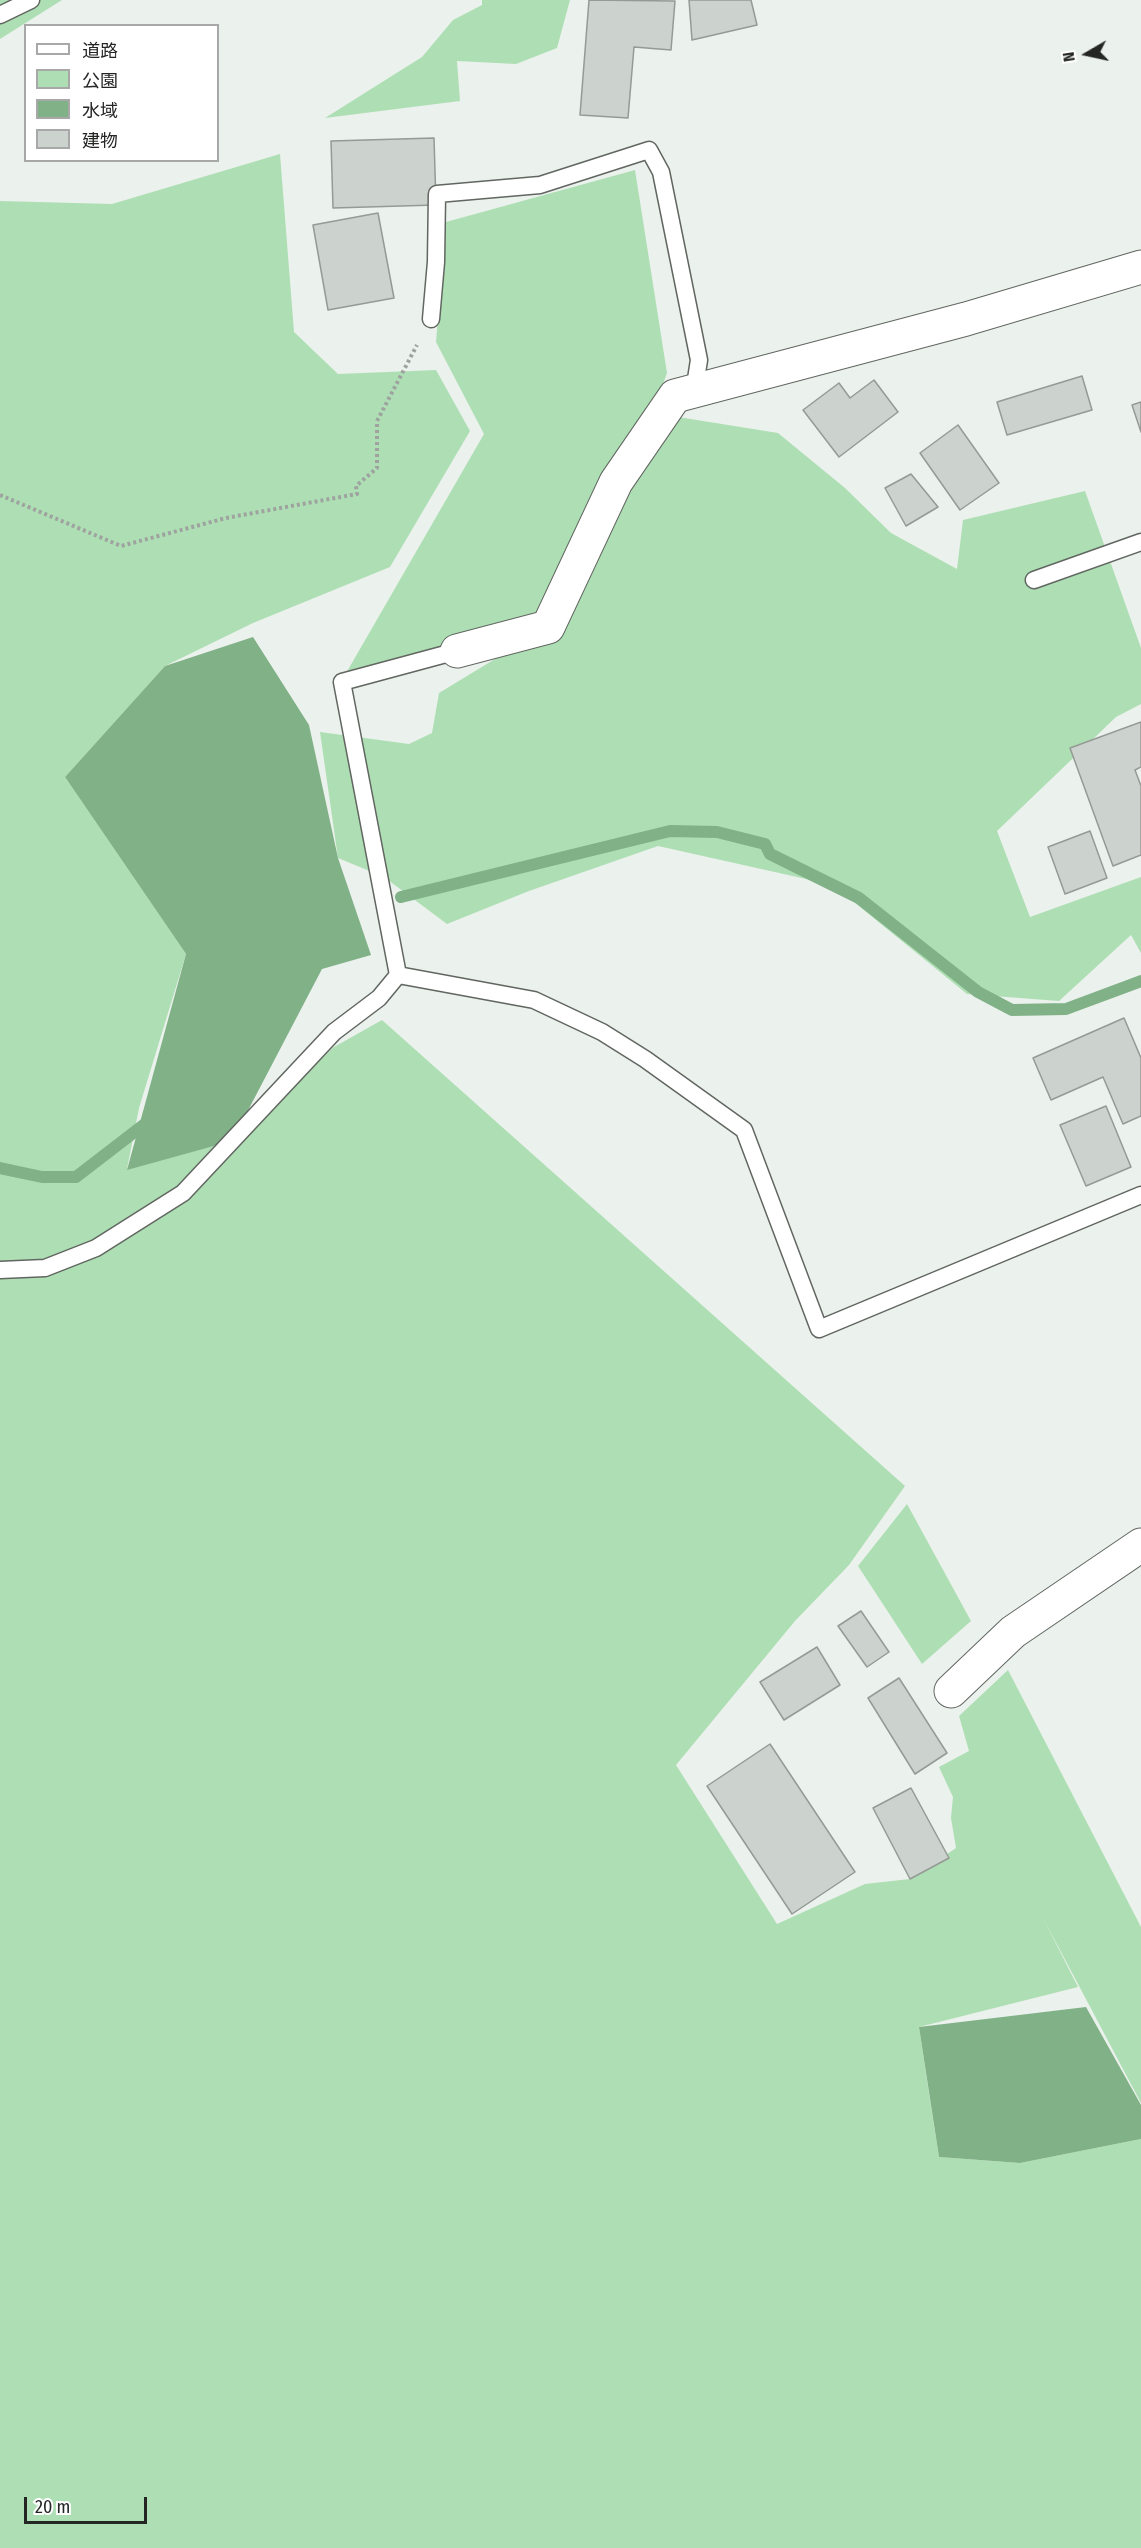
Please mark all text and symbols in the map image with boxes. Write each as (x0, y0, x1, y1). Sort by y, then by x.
legend (24, 24, 219, 162)
north arrow (1057, 24, 1117, 84)
text: 道路 (82, 40, 118, 62)
text: N (1059, 51, 1079, 63)
text: 公園 (82, 70, 118, 92)
text: 水域 (82, 100, 118, 122)
text: 建物 (82, 130, 118, 152)
scale bar (27, 2485, 150, 2523)
text: 20 m (35, 2496, 70, 2518)

